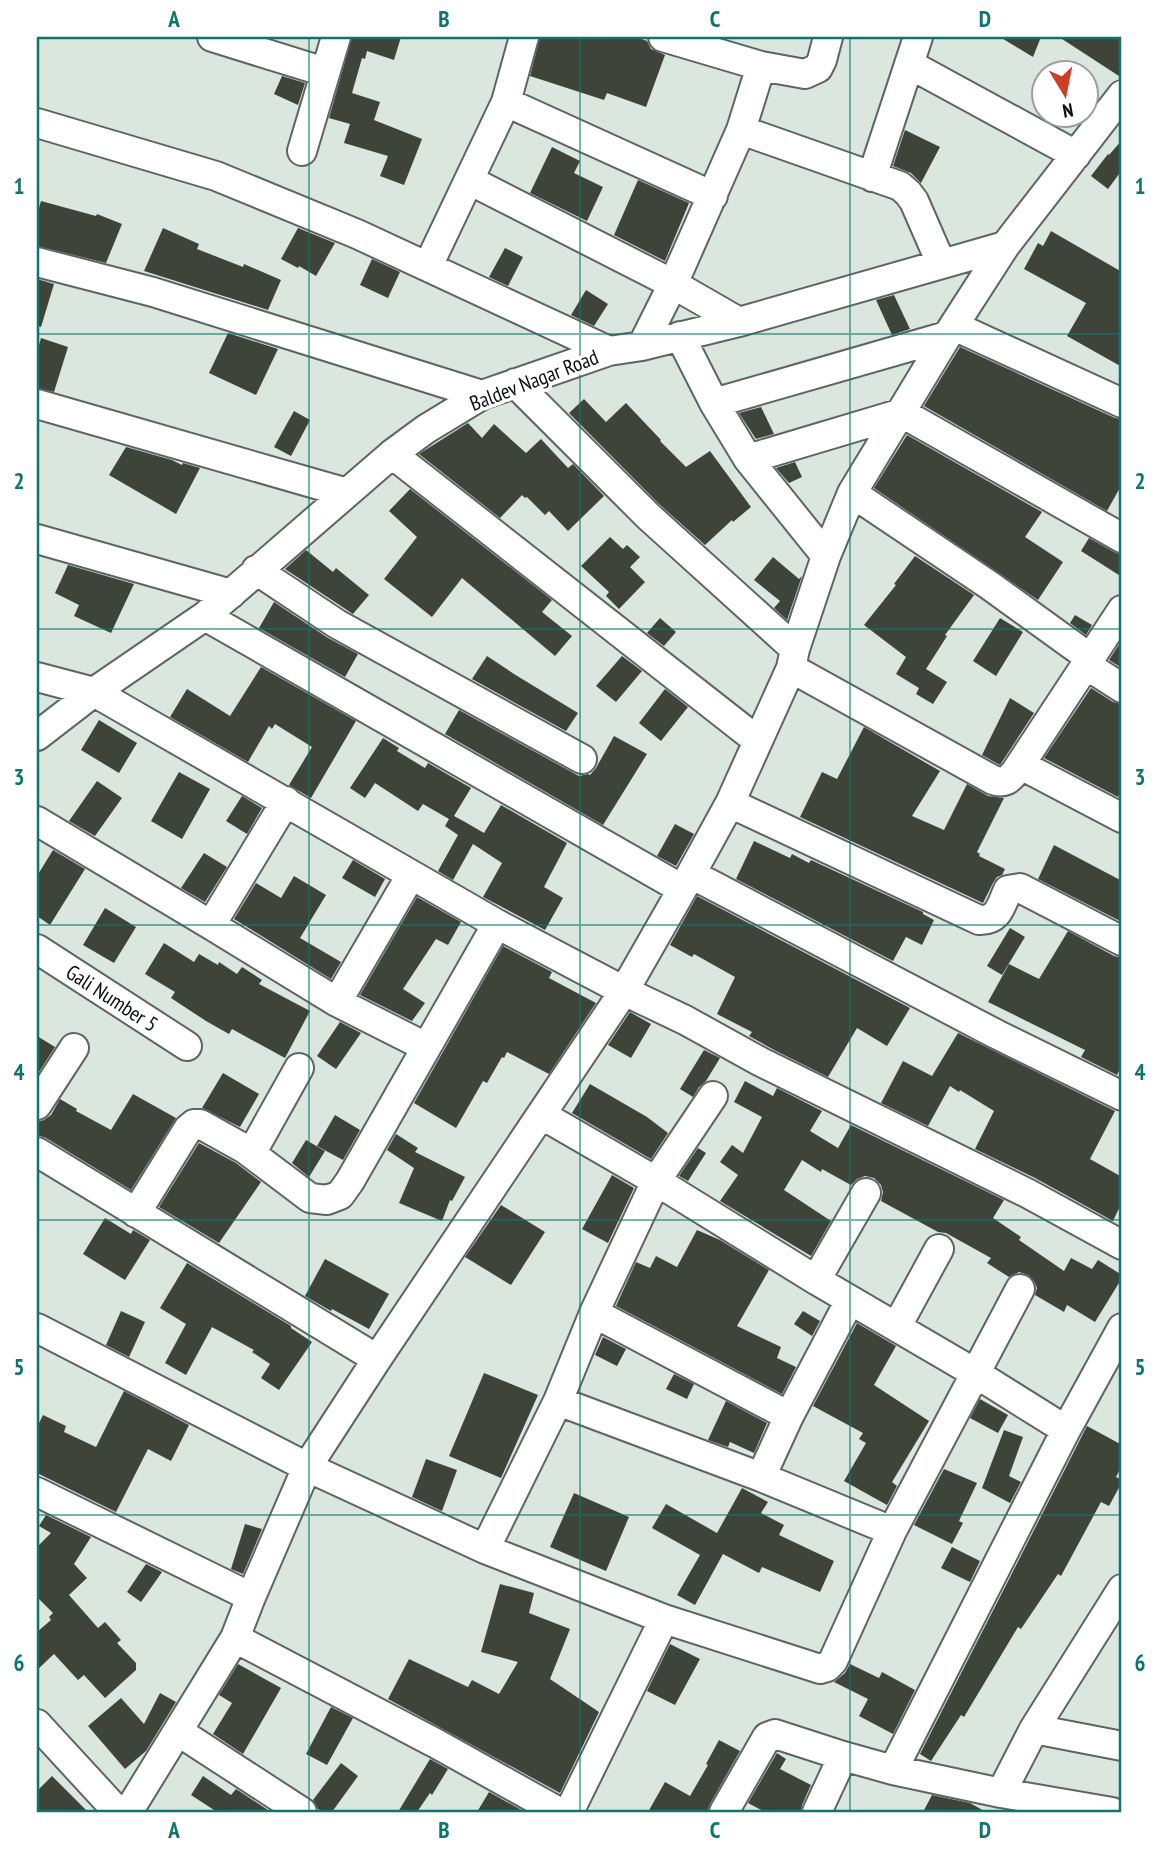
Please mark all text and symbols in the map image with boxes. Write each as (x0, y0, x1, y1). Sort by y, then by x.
text: A (167, 4, 180, 33)
text: B (438, 4, 450, 33)
text: C (710, 4, 721, 33)
text: D (979, 4, 991, 33)
north arrow (1030, 60, 1100, 130)
text: N (1061, 98, 1075, 123)
text: 1 (14, 171, 25, 200)
text: 1 (1135, 171, 1146, 200)
street label: Baldev Nagar Road (466, 343, 602, 417)
text: 2 (14, 466, 25, 495)
text: 2 (1135, 466, 1146, 495)
text: 3 (14, 762, 25, 791)
text: 3 (1135, 762, 1146, 791)
street label: Gali Number 5 (61, 958, 163, 1038)
text: 4 (14, 1057, 25, 1086)
text: 4 (1135, 1057, 1146, 1086)
text: 5 (14, 1352, 25, 1381)
text: 5 (1135, 1352, 1146, 1381)
text: 6 (14, 1648, 25, 1677)
text: 6 (1135, 1648, 1146, 1677)
text: A (167, 1815, 180, 1844)
text: B (438, 1815, 450, 1844)
text: C (710, 1815, 721, 1844)
text: D (979, 1815, 991, 1844)

